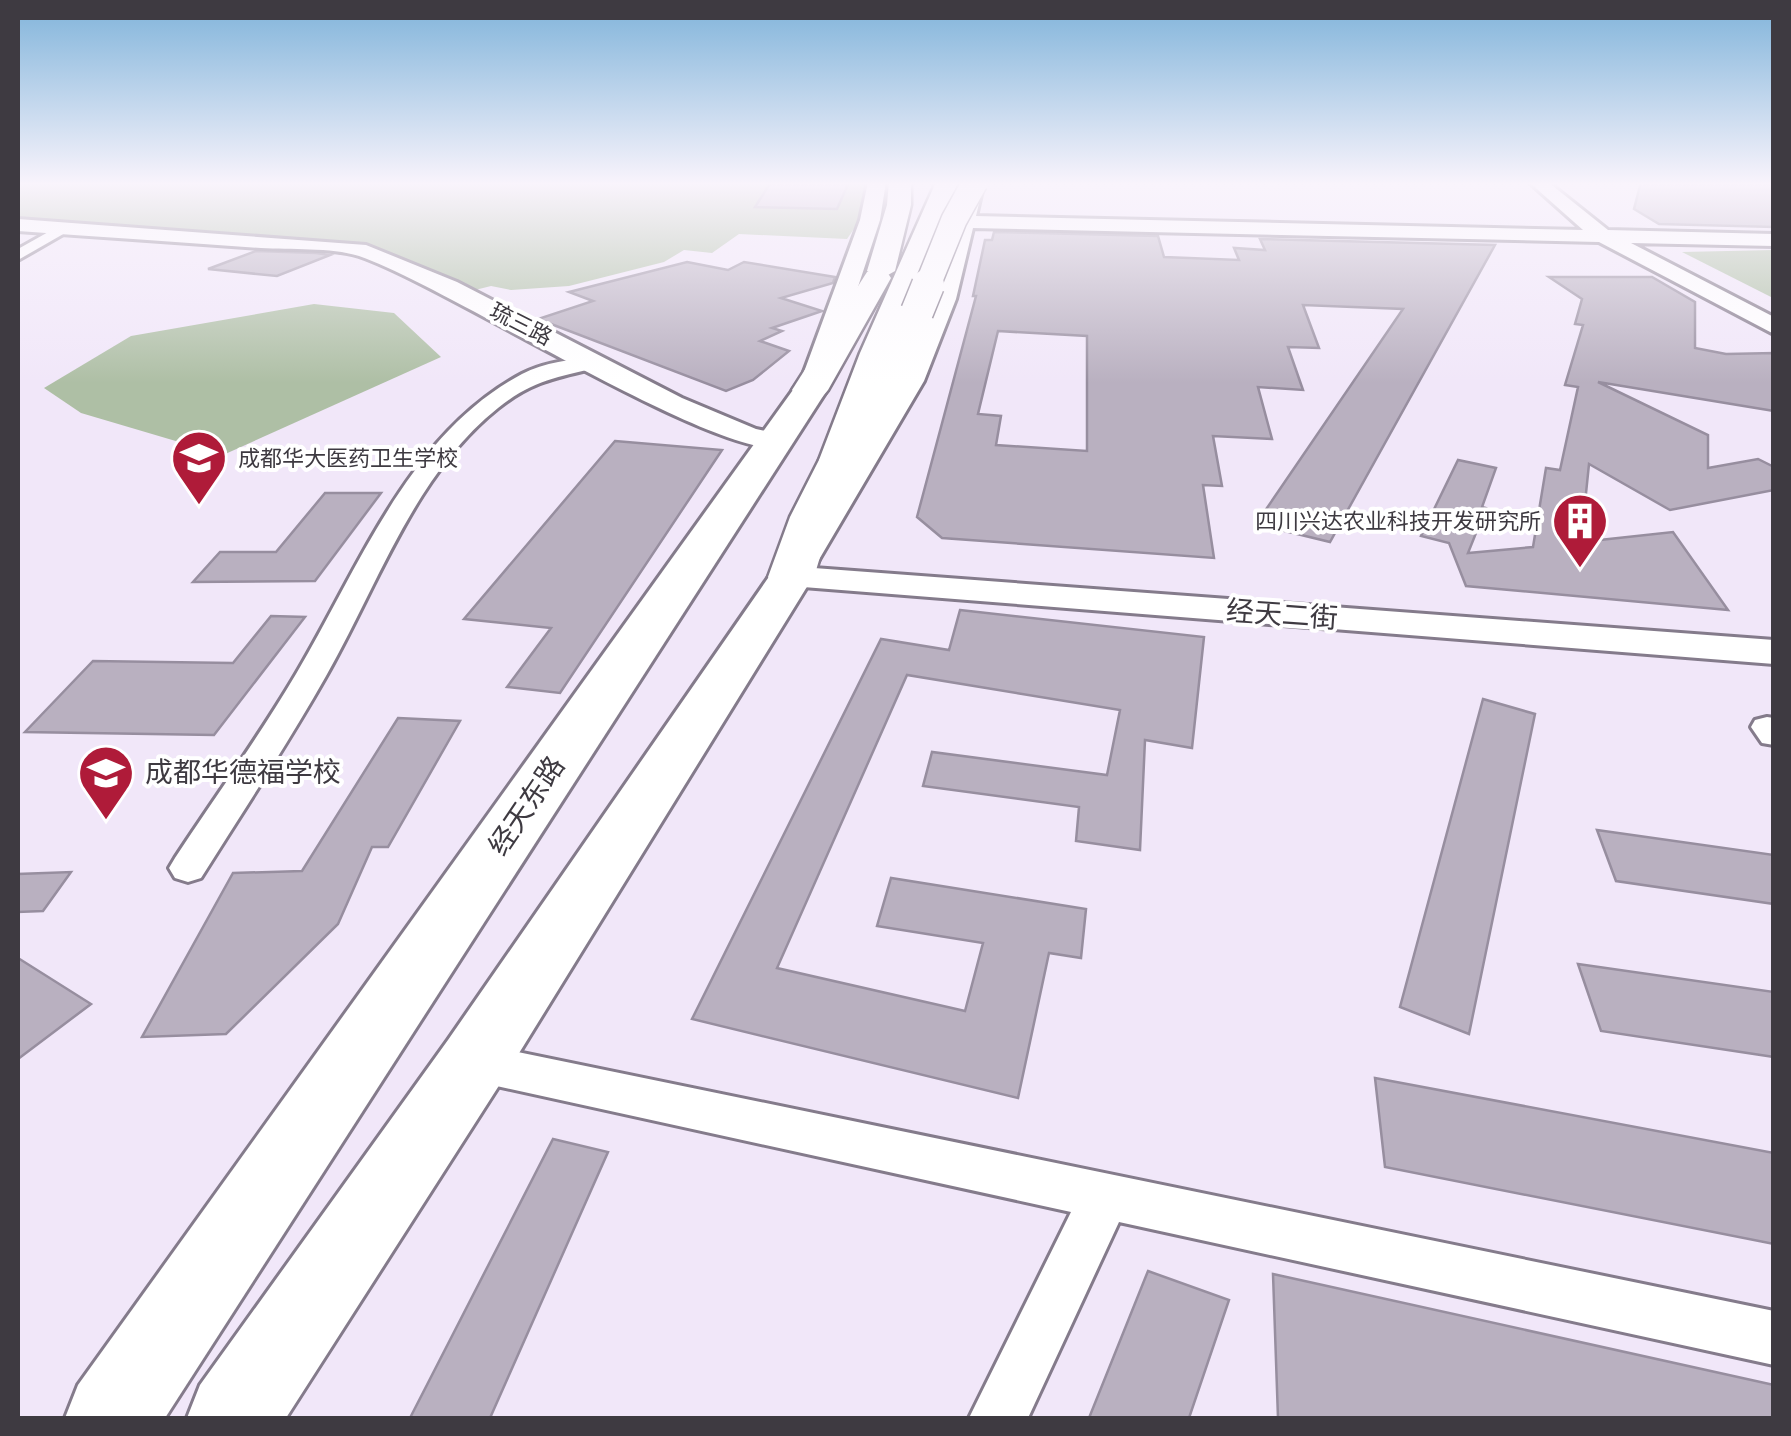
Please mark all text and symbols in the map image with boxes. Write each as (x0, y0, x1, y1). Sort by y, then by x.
street label: 琉三路 (485, 297, 557, 351)
school or university icon: 成都华大医药卫生学校 (169, 428, 229, 507)
place label: 成都华大医药卫生学校 (238, 445, 458, 472)
building icon: 四川兴达农业科技开发研究所 (1550, 491, 1610, 570)
place label: 四川兴达农业科技开发研究所 (1255, 508, 1541, 535)
street label: 经天二街 (1225, 594, 1339, 636)
school or university icon: 成都华德福学校 (76, 743, 136, 822)
street label: 经天东路 (482, 750, 572, 862)
place label: 成都华德福学校 (145, 756, 341, 790)

